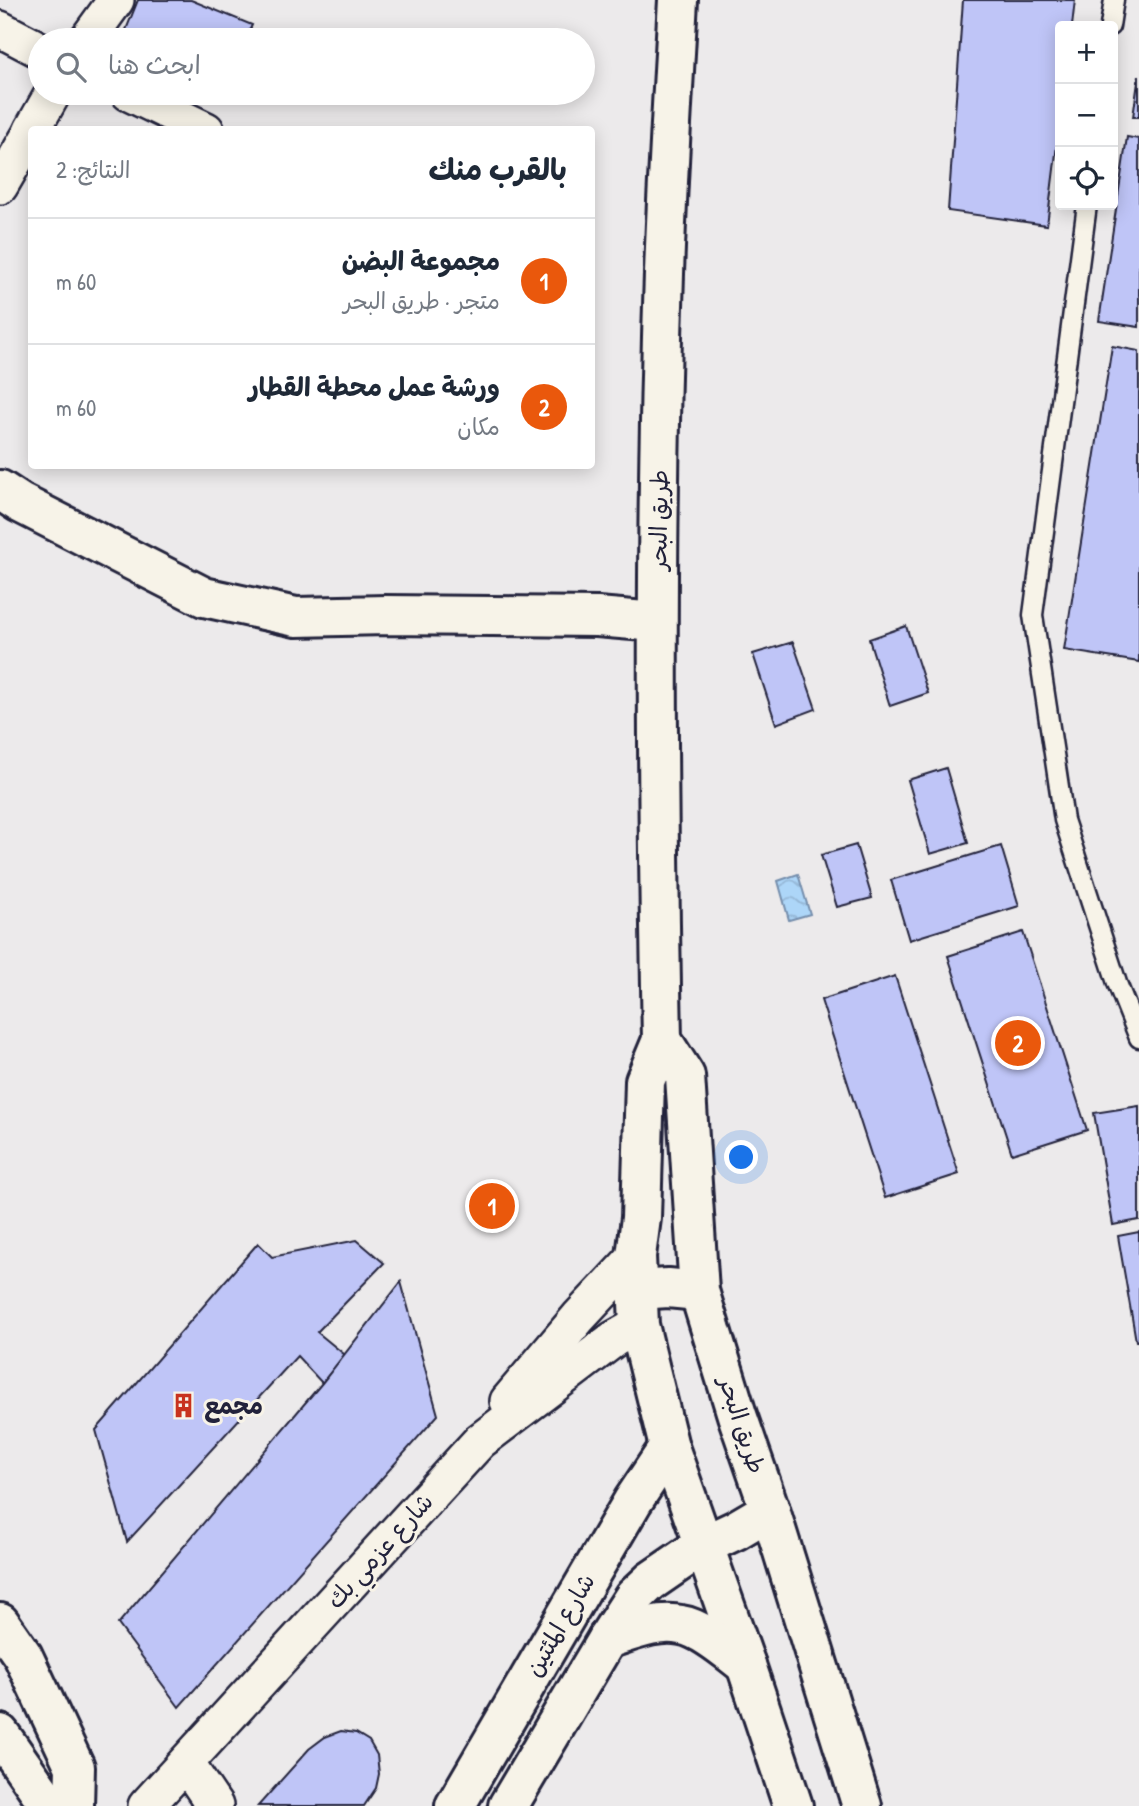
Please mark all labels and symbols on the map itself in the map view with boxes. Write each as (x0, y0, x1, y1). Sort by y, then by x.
street label: طريق البحر (641, 469, 675, 573)
pin: 2 (995, 1017, 1041, 1069)
your location (724, 1140, 758, 1174)
pin: 1 (469, 1180, 515, 1232)
street label: طريق البحر (712, 1370, 774, 1478)
place label: مجمع (204, 1389, 263, 1423)
building icon: مجمع (170, 1392, 198, 1420)
street label: شارع عزمي بك (319, 1486, 444, 1619)
street label: شارع المئتين (517, 1567, 603, 1683)

